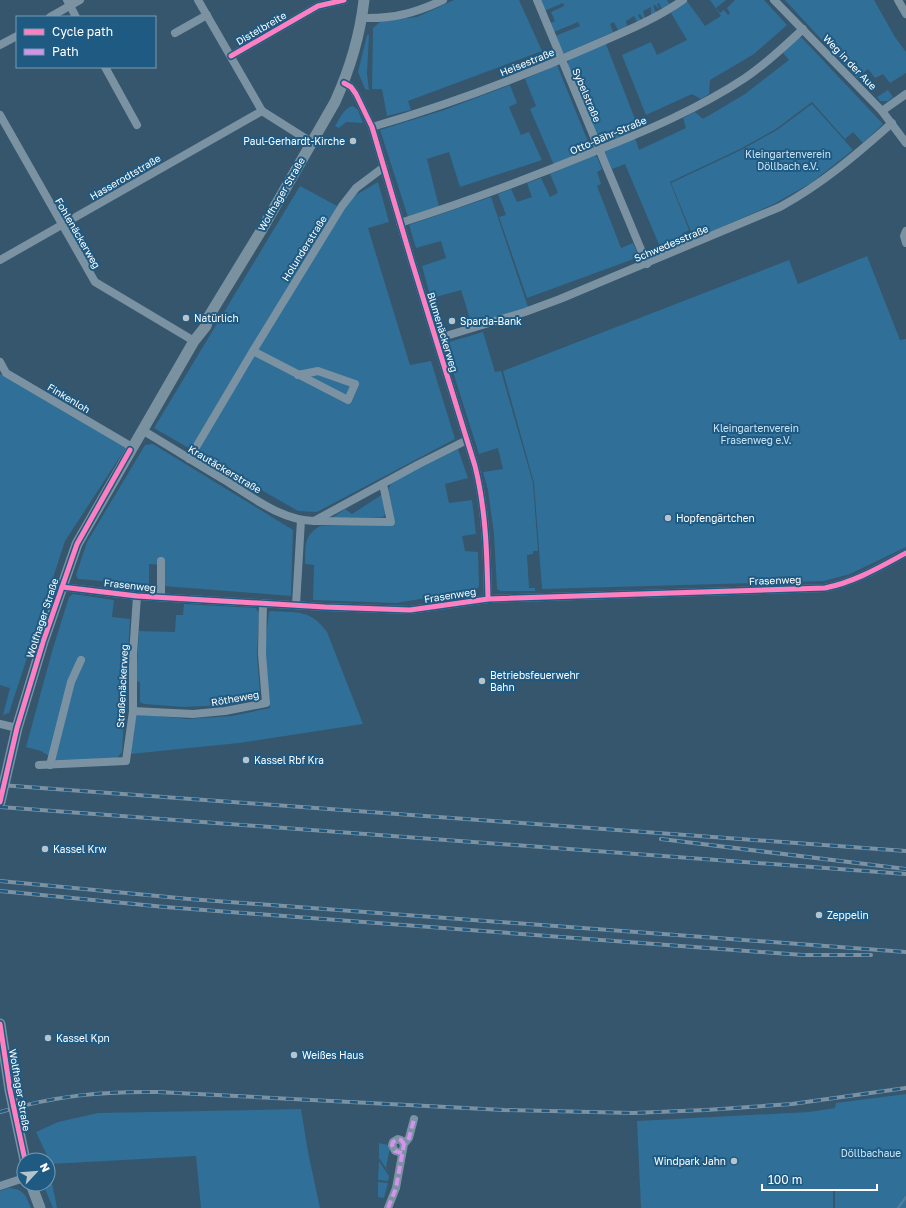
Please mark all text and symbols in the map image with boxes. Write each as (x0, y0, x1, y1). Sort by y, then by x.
street label: Distelbreite (234, 9, 289, 47)
legend (16, 16, 156, 68)
text: Cycle path (52, 24, 113, 39)
street label: Weg in der Aue (821, 32, 879, 92)
text: Path (52, 44, 79, 59)
street label: Heisestraße (498, 46, 556, 78)
street label: Sybelstraße (570, 66, 604, 124)
street label: Otto-Bähr-Straße (568, 113, 648, 157)
place label: Paul-Gerhardt-Kirche (243, 135, 345, 147)
marker: Paul-Gerhardt-Kirche (348, 136, 358, 146)
park label: Kleingartenverein Döllbach e.V. (745, 148, 831, 172)
street label: Hasserodtstraße (87, 152, 163, 202)
street label: Wolfhager Straße (255, 155, 307, 233)
street label: Fohlenäckerweg (53, 196, 103, 270)
street label: Holunderstraße (279, 213, 329, 283)
street label: Schwedesstraße (632, 222, 710, 264)
street label: Blumenäckerweg (425, 290, 461, 374)
place label: Natürlich (194, 312, 239, 324)
marker: Natürlich (181, 313, 191, 323)
place label: Sparda-Bank (460, 315, 522, 327)
marker: Sparda-Bank (447, 316, 457, 326)
street label: Finkenloh (46, 381, 92, 415)
park label: Kleingartenverein Frasenweg e.V. (713, 422, 799, 446)
street label: Krautäckerstraße (186, 442, 264, 496)
place label: Hopfengärtchen (676, 512, 755, 524)
marker: Hopfengärtchen (663, 513, 673, 523)
street label: Frasenweg (749, 573, 801, 587)
street label: Wolfhager Straße (23, 576, 61, 659)
street label: Frasenweg (103, 576, 157, 594)
street label: Frasenweg (423, 585, 477, 605)
street label: Straßenäckerweg (114, 644, 130, 728)
place label: Betriebsfeuerwehr Bahn (490, 669, 580, 693)
marker: Betriebsfeuerwehr Bahn (477, 676, 487, 686)
street label: Rötheweg (210, 688, 260, 708)
place label: Kassel Rbf Kra (254, 754, 324, 766)
marker: Kassel Rbf Kra (241, 755, 251, 765)
place label: Kassel Krw (53, 843, 107, 855)
marker: Kassel Krw (40, 844, 50, 854)
place label: Zeppelin (827, 909, 869, 921)
marker: Zeppelin (814, 910, 824, 920)
place label: Kassel Kpn (56, 1032, 110, 1044)
marker: Kassel Kpn (43, 1033, 53, 1043)
street label: Wolfhager Straße (7, 1048, 33, 1132)
place label: Weißes Haus (302, 1049, 364, 1061)
marker: Weißes Haus (289, 1050, 299, 1060)
park label: Döllbachaue (841, 1147, 901, 1159)
north arrow (16, 1152, 56, 1192)
place label: Windpark Jahn (654, 1155, 726, 1167)
marker: Windpark Jahn (729, 1156, 739, 1166)
text: N (38, 1161, 53, 1174)
scale bar (762, 1166, 877, 1192)
text: 100 m (768, 1172, 802, 1187)

